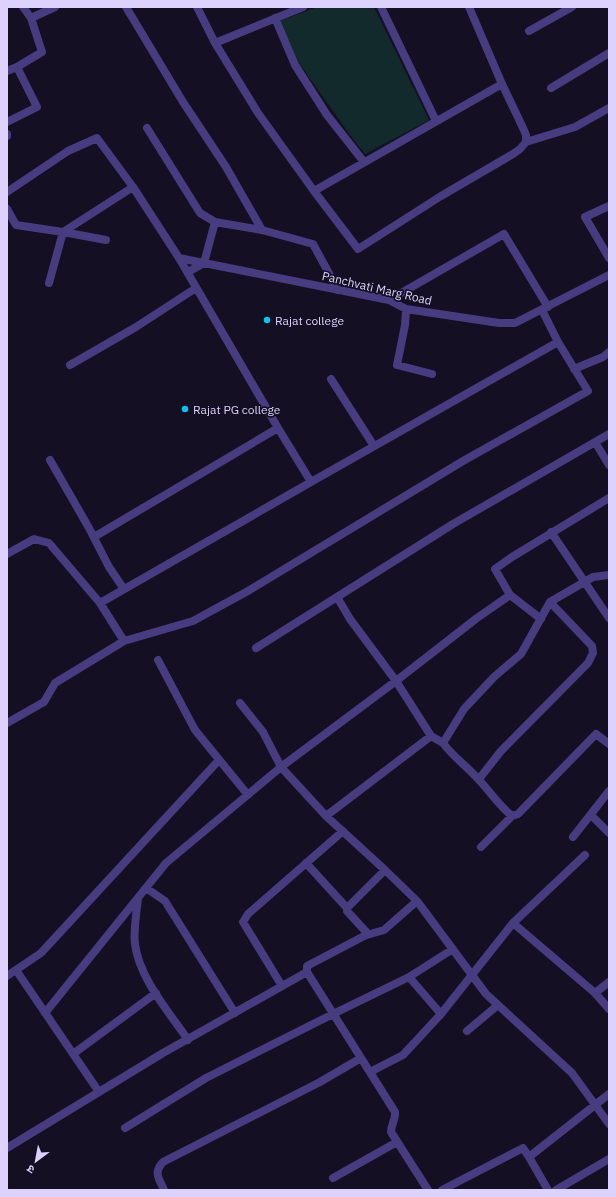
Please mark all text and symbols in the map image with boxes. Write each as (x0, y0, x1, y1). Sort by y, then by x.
street label: Panchvati Marg Road (321, 268, 433, 308)
place label: Rajat college (275, 313, 344, 328)
marker: Rajat college (262, 315, 272, 325)
place label: Rajat PG college (193, 402, 281, 417)
marker: Rajat PG college (180, 404, 190, 414)
north arrow (16, 1141, 56, 1181)
text: उ (24, 1162, 37, 1177)

